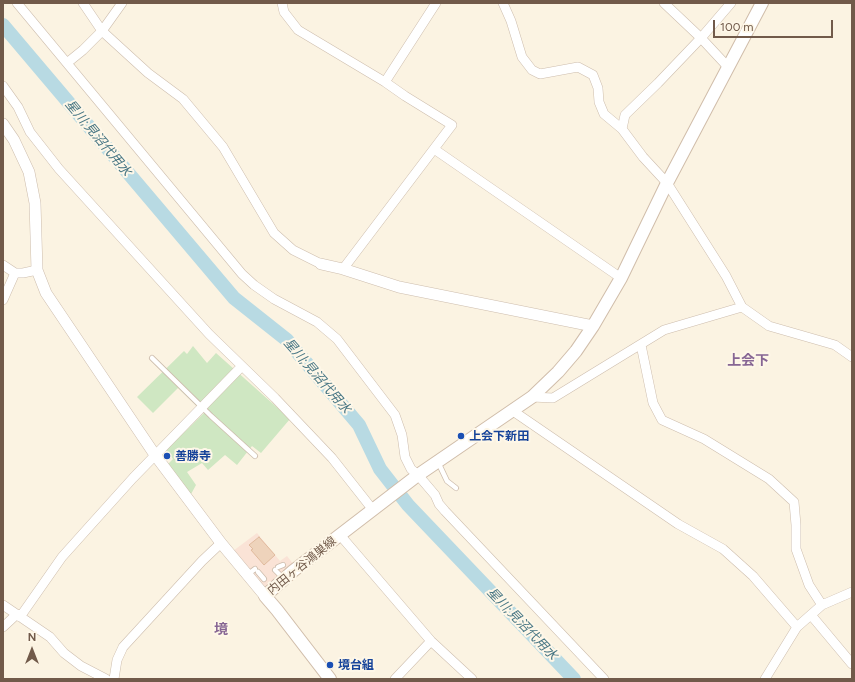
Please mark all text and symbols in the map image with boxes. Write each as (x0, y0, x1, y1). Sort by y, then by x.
scale bar (715, 12, 835, 38)
text: 100 m (720, 20, 754, 34)
water label: 星川;見沼代用水 (62, 97, 134, 179)
water label: 星川;見沼代用水 (280, 335, 354, 417)
district label: 上会下 (727, 353, 769, 369)
place label: 上会下新田 (469, 429, 529, 443)
marker: 上会下新田 (456, 431, 466, 441)
place label: 善勝寺 (175, 449, 211, 463)
marker: 善勝寺 (162, 451, 172, 461)
street label: 内田ヶ谷鴻巣線 (265, 534, 339, 598)
water label: 星川;見沼代用水 (484, 585, 560, 663)
district label: 境 (214, 622, 228, 638)
north arrow (12, 630, 52, 670)
text: N (28, 631, 36, 644)
place label: 境台組 (338, 658, 374, 672)
marker: 境台組 (325, 660, 335, 670)

